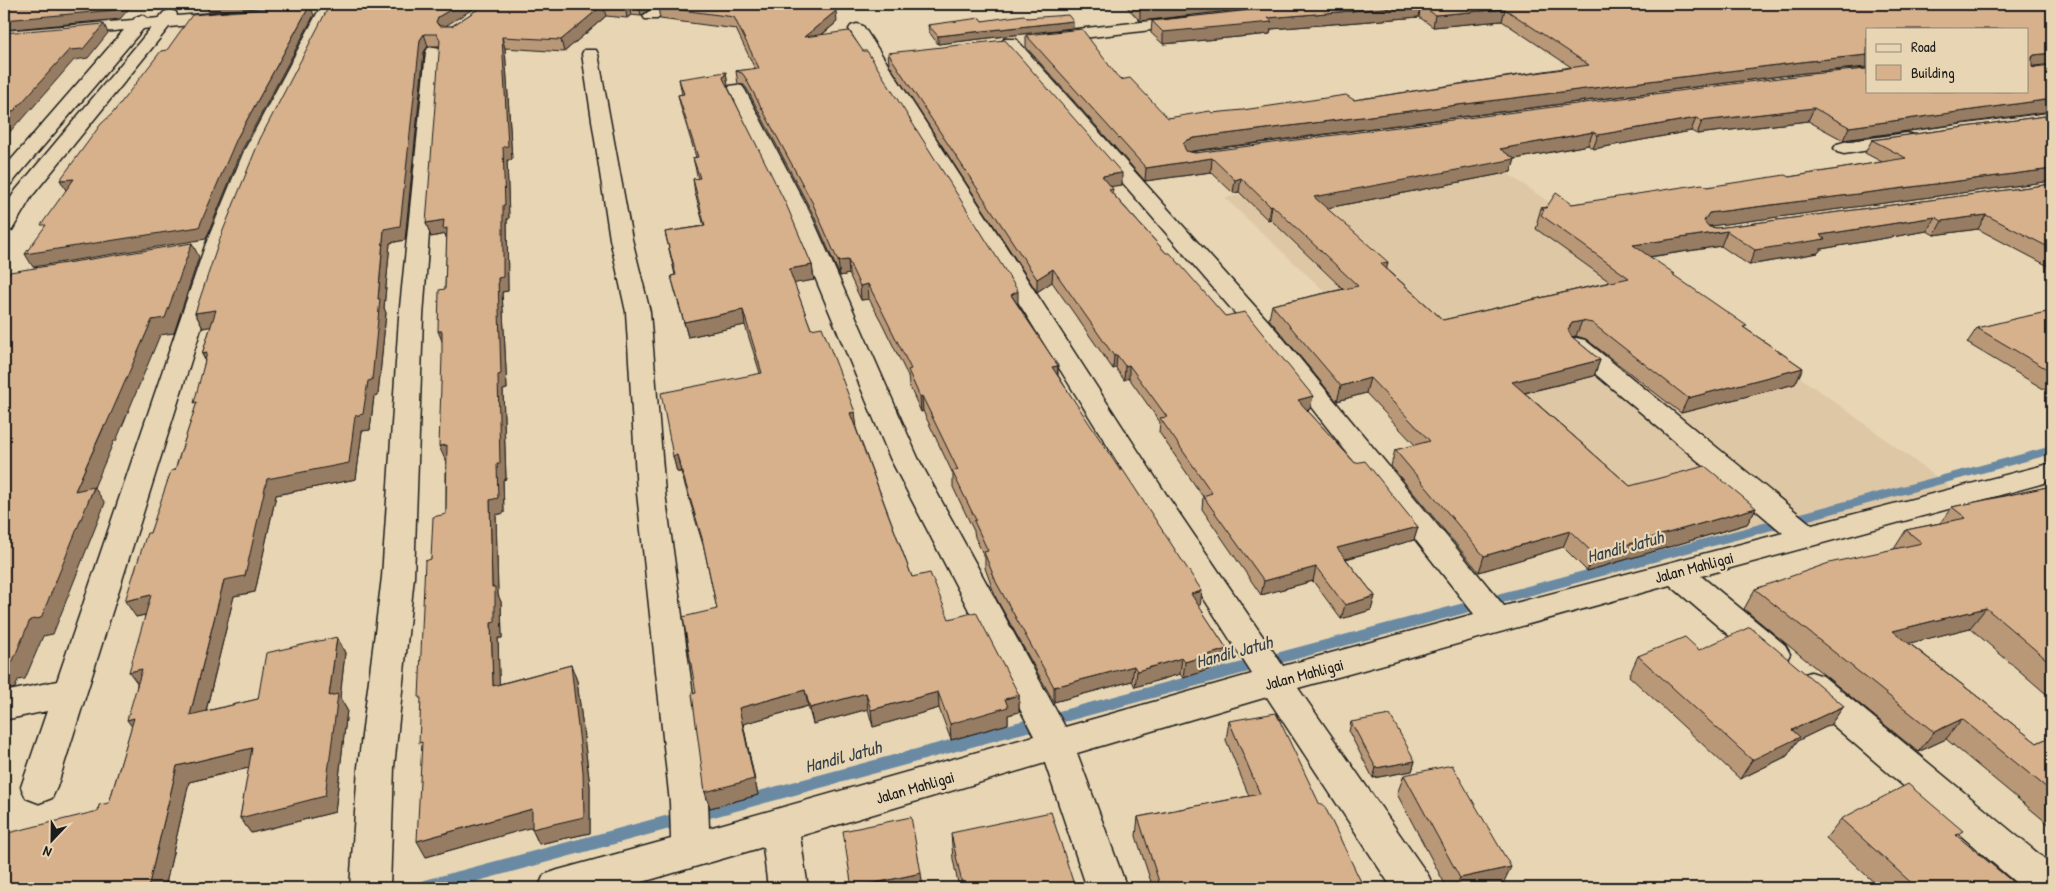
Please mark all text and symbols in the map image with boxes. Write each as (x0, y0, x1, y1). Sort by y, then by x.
legend (1866, 28, 2028, 92)
text: Road (1911, 36, 1936, 57)
text: Building (1911, 62, 1955, 83)
water label: Handil Jatuh (1584, 524, 1667, 569)
street label: Jalan Mahligai (1652, 546, 1736, 588)
water label: Handil Jatuh (1193, 629, 1276, 674)
street label: Jalan Mahligai (1262, 653, 1346, 695)
water label: Handil Jatuh (802, 734, 885, 779)
street label: Jalan Mahligai (873, 765, 957, 809)
north arrow (28, 814, 78, 864)
text: N (39, 842, 54, 863)

